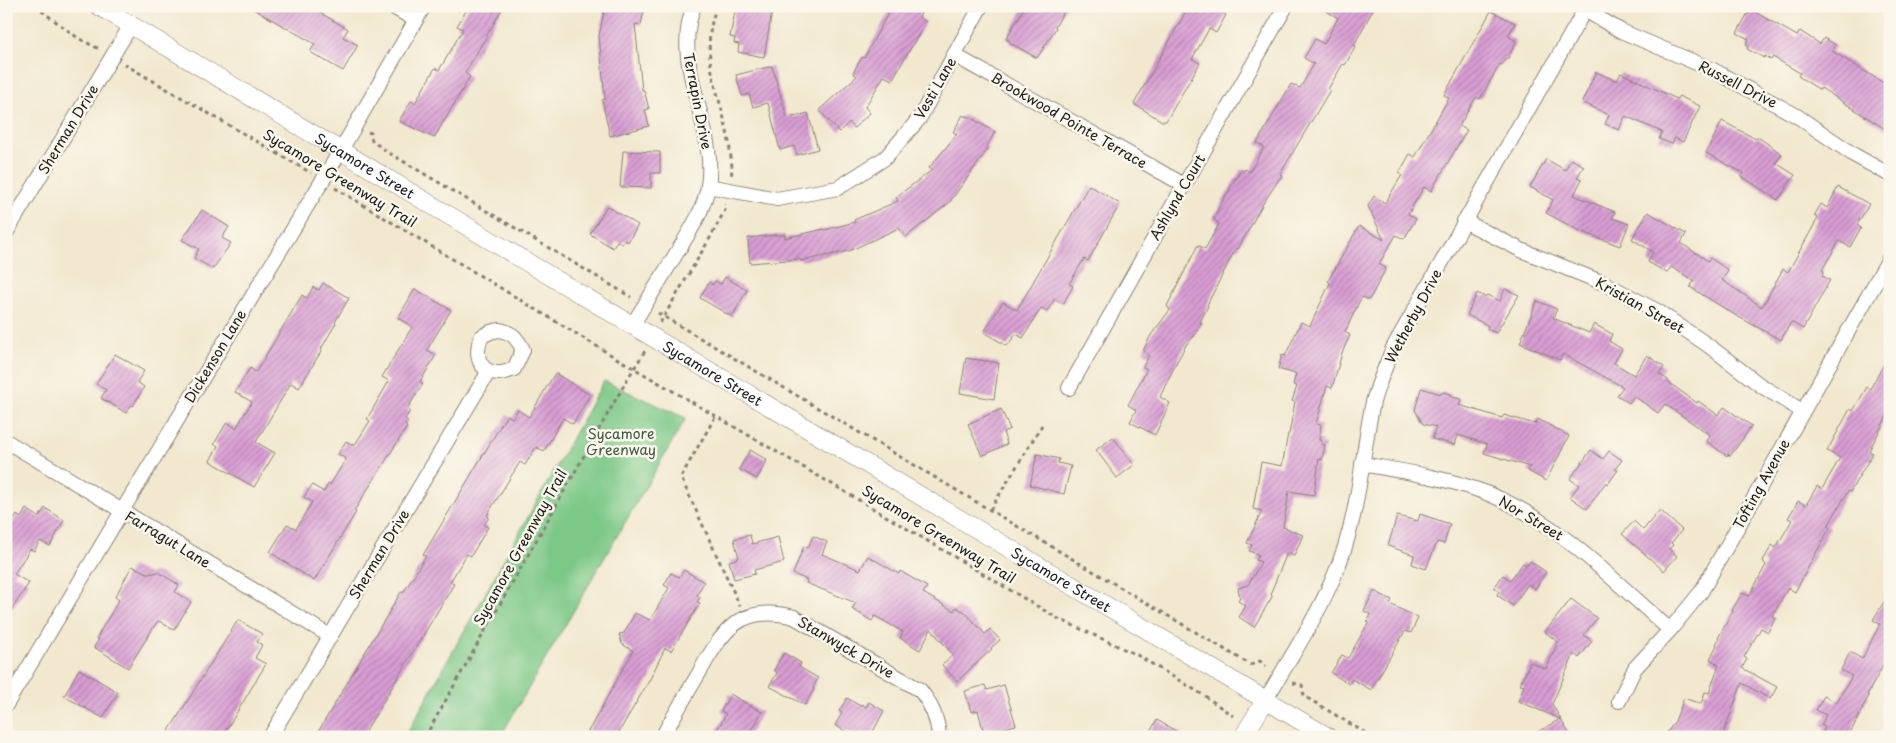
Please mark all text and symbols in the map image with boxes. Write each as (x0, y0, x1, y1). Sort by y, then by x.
street label: Terrapin Drive (678, 51, 718, 151)
street label: Vesti Lane (909, 53, 961, 123)
street label: Russell Drive (1695, 55, 1781, 113)
street label: Brookwood Pointe Terrace (987, 67, 1151, 173)
street label: Sherman Drive (33, 80, 103, 178)
street label: Sycamore Greenway Trail (259, 124, 421, 232)
street label: Sycamore Street (311, 127, 419, 203)
street label: Ashlynd Court (1144, 150, 1210, 244)
street label: Wetherby Drive (1379, 265, 1447, 367)
street label: Kristian Street (1592, 272, 1689, 338)
street label: Dickenson Lane (179, 305, 251, 407)
street label: Sycamore Street (659, 335, 767, 411)
park label: Sycamore Greenway (586, 423, 656, 460)
street label: Tofting Avenue (1728, 435, 1795, 533)
street label: Sycamore Greenway Trail (468, 465, 572, 629)
street label: Sycamore Greenway Trail (858, 480, 1020, 588)
street label: Nor Street (1495, 490, 1568, 546)
street label: Farragut Lane (121, 505, 215, 573)
street label: Sherman Drive (344, 505, 414, 603)
street label: Sycamore Street (1007, 541, 1115, 617)
street label: Stanwyck Drive (794, 611, 898, 683)

